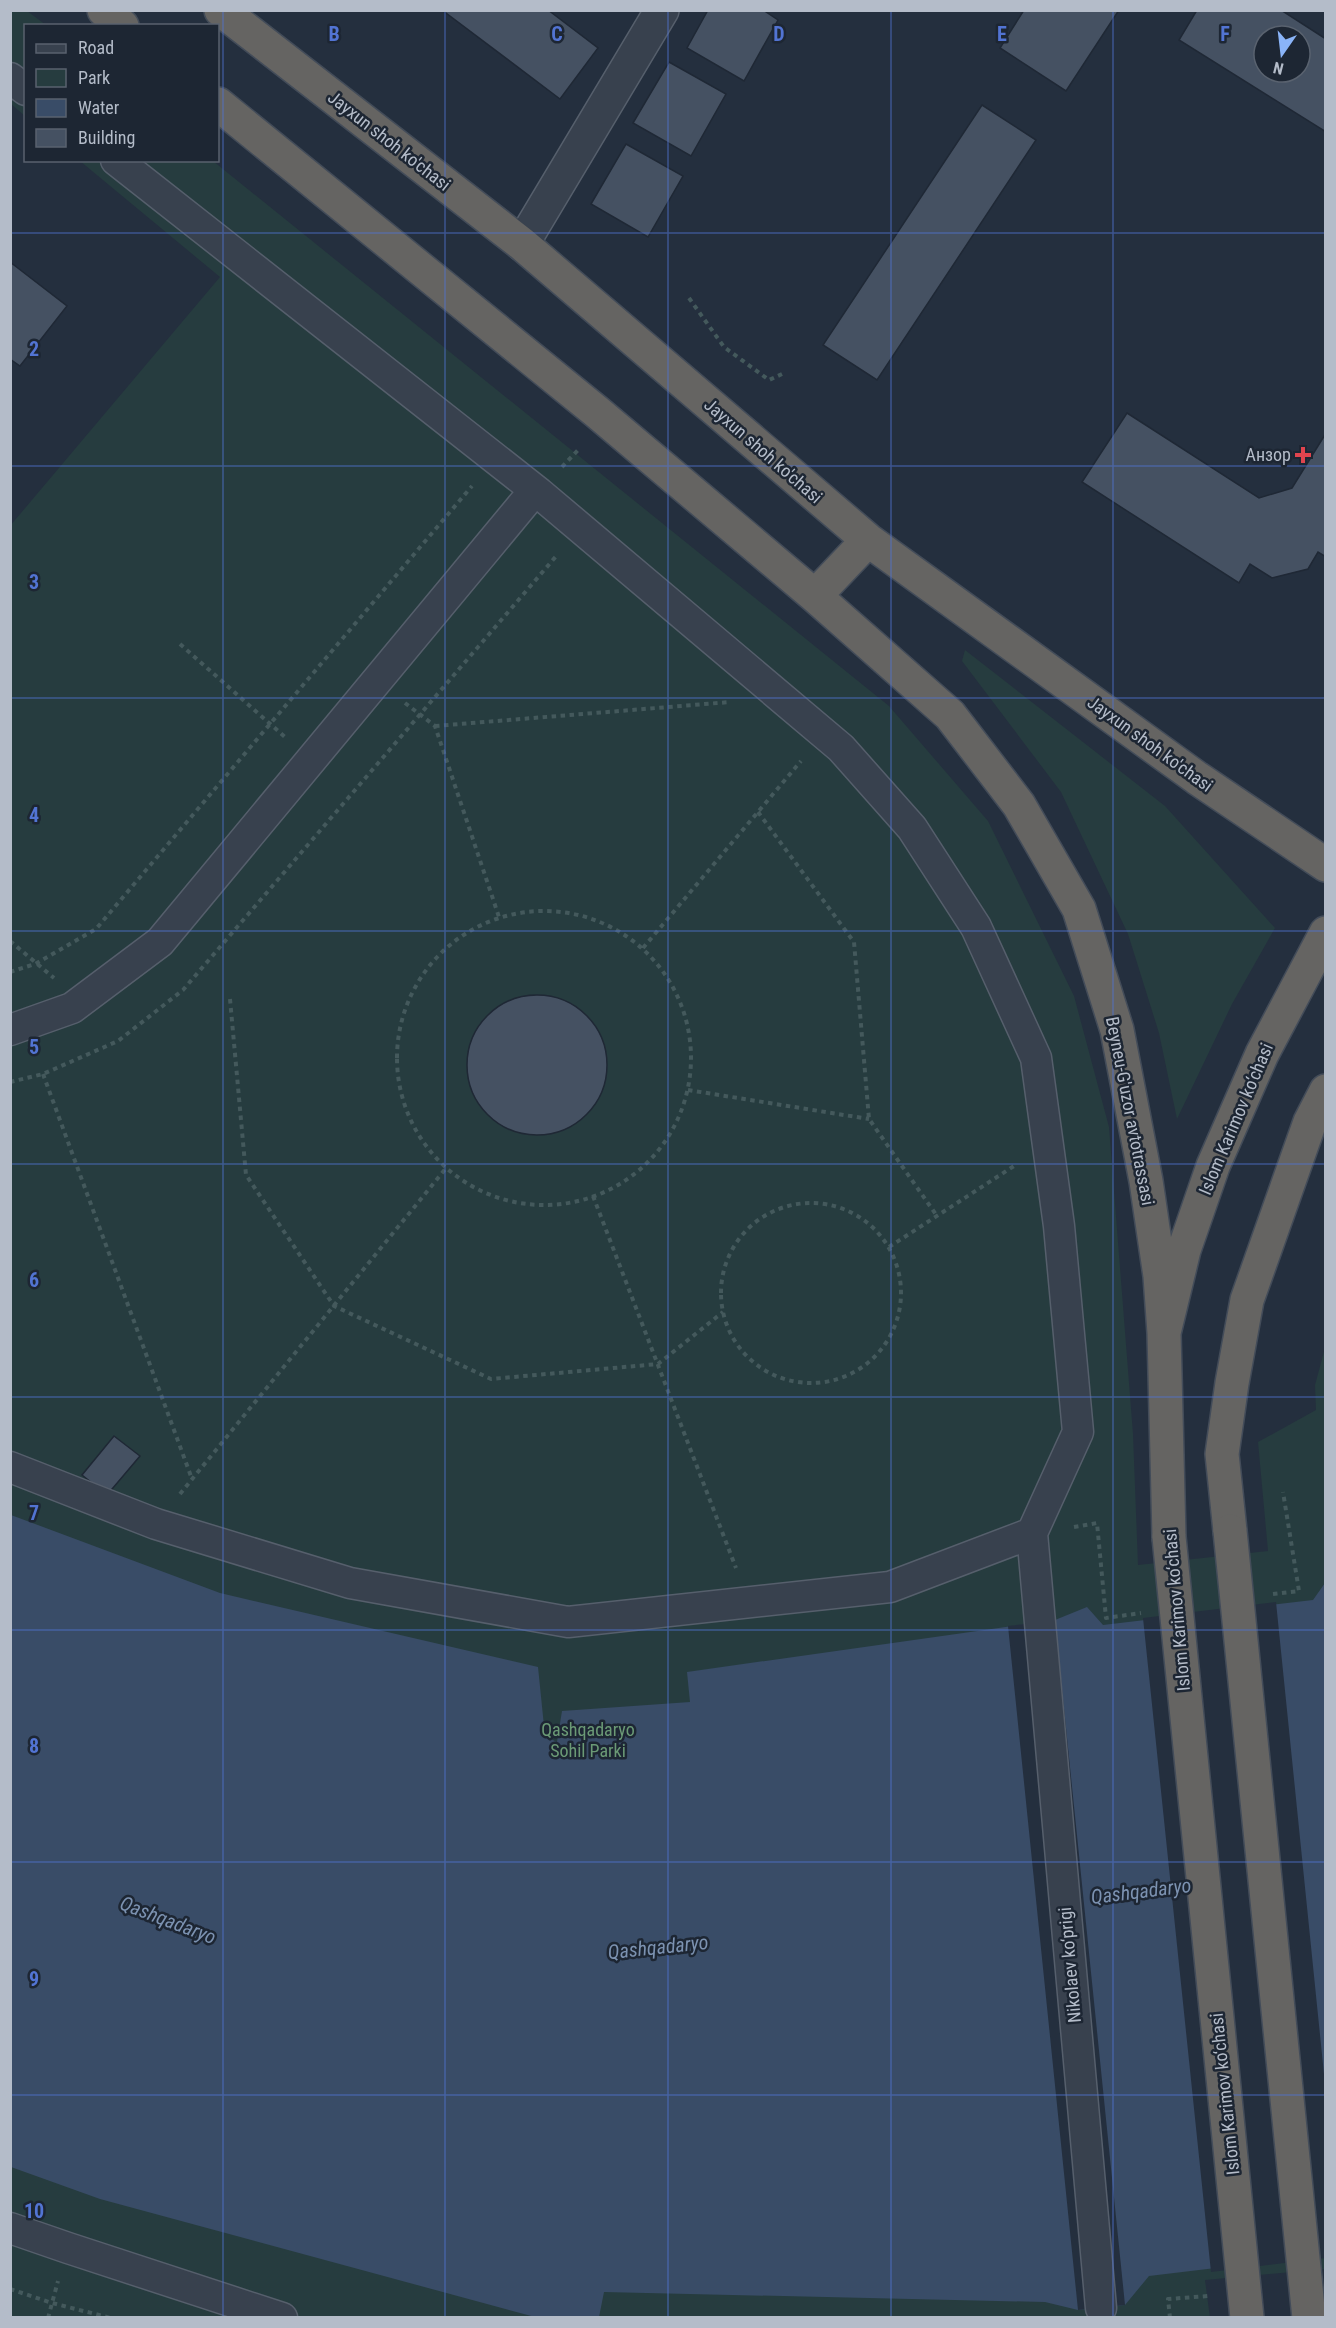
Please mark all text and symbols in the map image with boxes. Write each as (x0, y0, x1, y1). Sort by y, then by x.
text: B (328, 22, 340, 46)
text: C (551, 22, 563, 46)
text: D (773, 22, 785, 46)
text: E (997, 22, 1007, 46)
text: F (1220, 22, 1230, 46)
legend (24, 24, 219, 162)
north arrow (1252, 24, 1312, 84)
text: Road (78, 37, 114, 58)
text: N (1271, 58, 1286, 78)
text: Park (78, 67, 110, 88)
street label: Jayxun shoh ko'chasi (324, 86, 455, 195)
text: Water (78, 97, 120, 118)
text: Building (78, 127, 135, 148)
text: 2 (29, 337, 39, 361)
street label: Jayxun shoh ko'chasi (700, 394, 827, 508)
place label: Анзор (1246, 444, 1291, 465)
marker: Анзор (1296, 448, 1310, 462)
text: 3 (29, 570, 39, 594)
street label: Jayxun shoh ko'chasi (1084, 691, 1217, 796)
text: 4 (29, 803, 39, 827)
street label: Beyneu-G'uzor avtotrassasi (1102, 1015, 1159, 1207)
text: 5 (29, 1035, 39, 1059)
street label: Islom Karimov ko‘chasi (1194, 1040, 1277, 1198)
text: 6 (29, 1268, 39, 1292)
text: 7 (29, 1501, 39, 1525)
street label: Islom Karimov ko‘chasi (1159, 1528, 1194, 1692)
park label: Qashqadaryo Sohil Parki (541, 1719, 635, 1761)
text: 8 (29, 1734, 39, 1758)
water label: Qashqadaryo (1089, 1873, 1193, 1909)
water label: Qashqadaryo (117, 1891, 219, 1949)
street label: Nikolaev ko‘prigi (1054, 1906, 1085, 2024)
water label: Qashqadaryo (607, 1930, 709, 1964)
text: 9 (29, 1967, 39, 1991)
street label: Islom Karimov ko‘chasi (1206, 2012, 1243, 2176)
text: 10 (24, 2199, 44, 2223)

